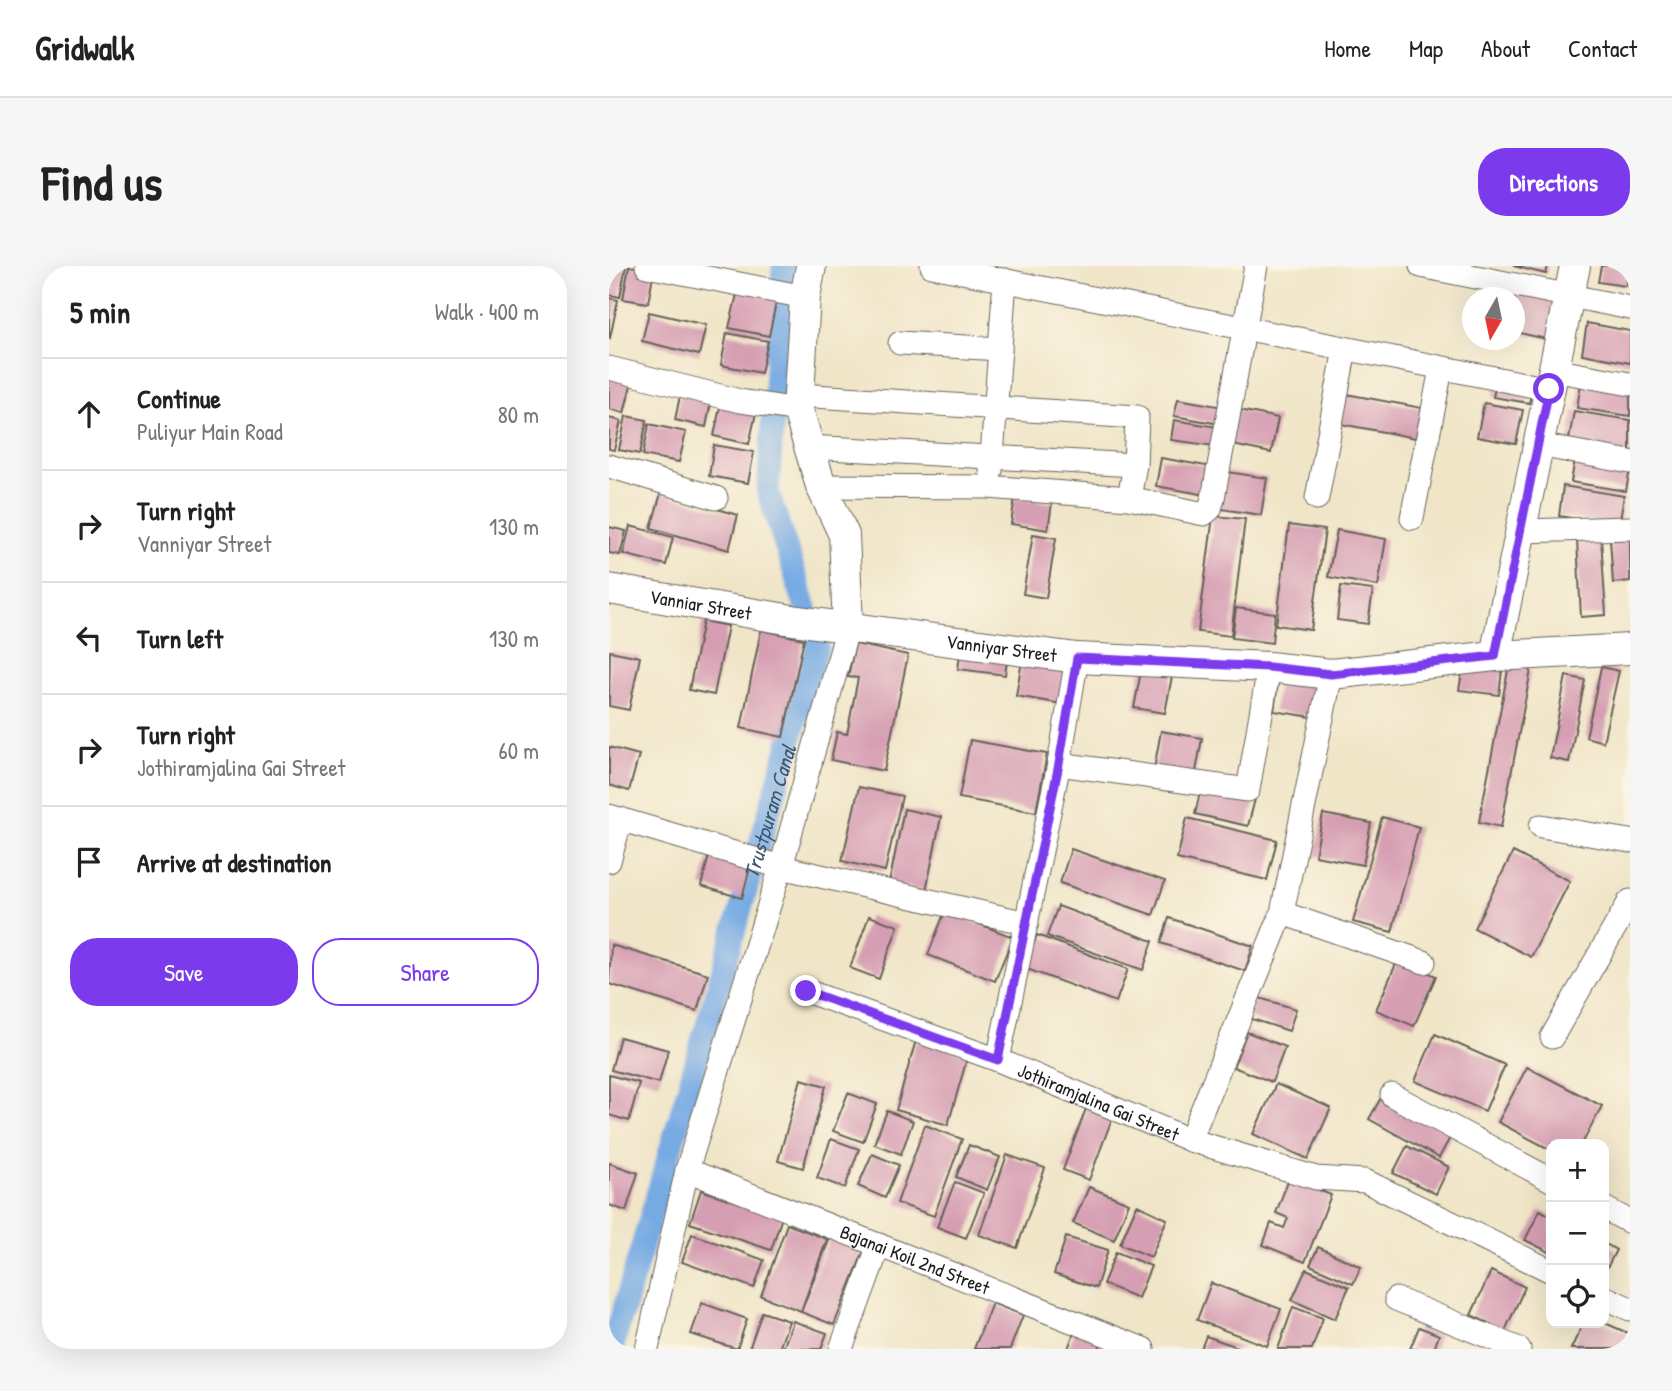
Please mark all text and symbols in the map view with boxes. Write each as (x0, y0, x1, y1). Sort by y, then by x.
text: Gridwalk (35, 26, 135, 70)
text: Home (1324, 32, 1371, 64)
text: Map (1409, 32, 1443, 64)
text: About (1481, 32, 1530, 64)
text: Contact (1568, 32, 1637, 64)
button: Directions (1478, 148, 1630, 216)
text: Find us (42, 149, 162, 215)
north arrow (1462, 287, 1525, 350)
text: 5 min (70, 292, 130, 332)
text: Walk · 400 m (435, 296, 539, 327)
route start (1533, 373, 1564, 404)
text: Continue (137, 381, 221, 416)
icon: ahead (70, 395, 108, 433)
text: 80 m (498, 399, 539, 430)
text: Puliyur Main Road (137, 416, 283, 447)
text: Turn right (137, 493, 235, 528)
icon: right (70, 507, 108, 545)
text: 130 m (489, 511, 539, 542)
text: Vanniyar Street (137, 528, 271, 559)
street label: Vanniar Street (648, 583, 754, 626)
icon: left (70, 619, 108, 657)
text: Turn left (137, 621, 223, 656)
text: 130 m (489, 623, 539, 654)
street label: Vanniyar Street (945, 628, 1059, 668)
text: Turn right (137, 717, 235, 752)
icon: right (70, 731, 108, 769)
text: 60 m (499, 735, 539, 766)
water label: Trustpuram Canal (736, 740, 803, 882)
text: Jothiramjalina Gai Street (137, 752, 345, 783)
icon: arrive (70, 843, 108, 881)
text: Arrive at destination (137, 845, 332, 880)
button: Save (70, 938, 298, 1006)
button: Share (312, 938, 539, 1006)
route end (790, 975, 821, 1006)
street label: Jothiramjalina Gai Street (1014, 1057, 1184, 1147)
map controls (1546, 1139, 1609, 1328)
button: + (1546, 1139, 1609, 1202)
button: − (1546, 1202, 1609, 1265)
street label: Bajanai Koil 2nd Street (836, 1218, 994, 1301)
button: locate (1546, 1265, 1609, 1328)

